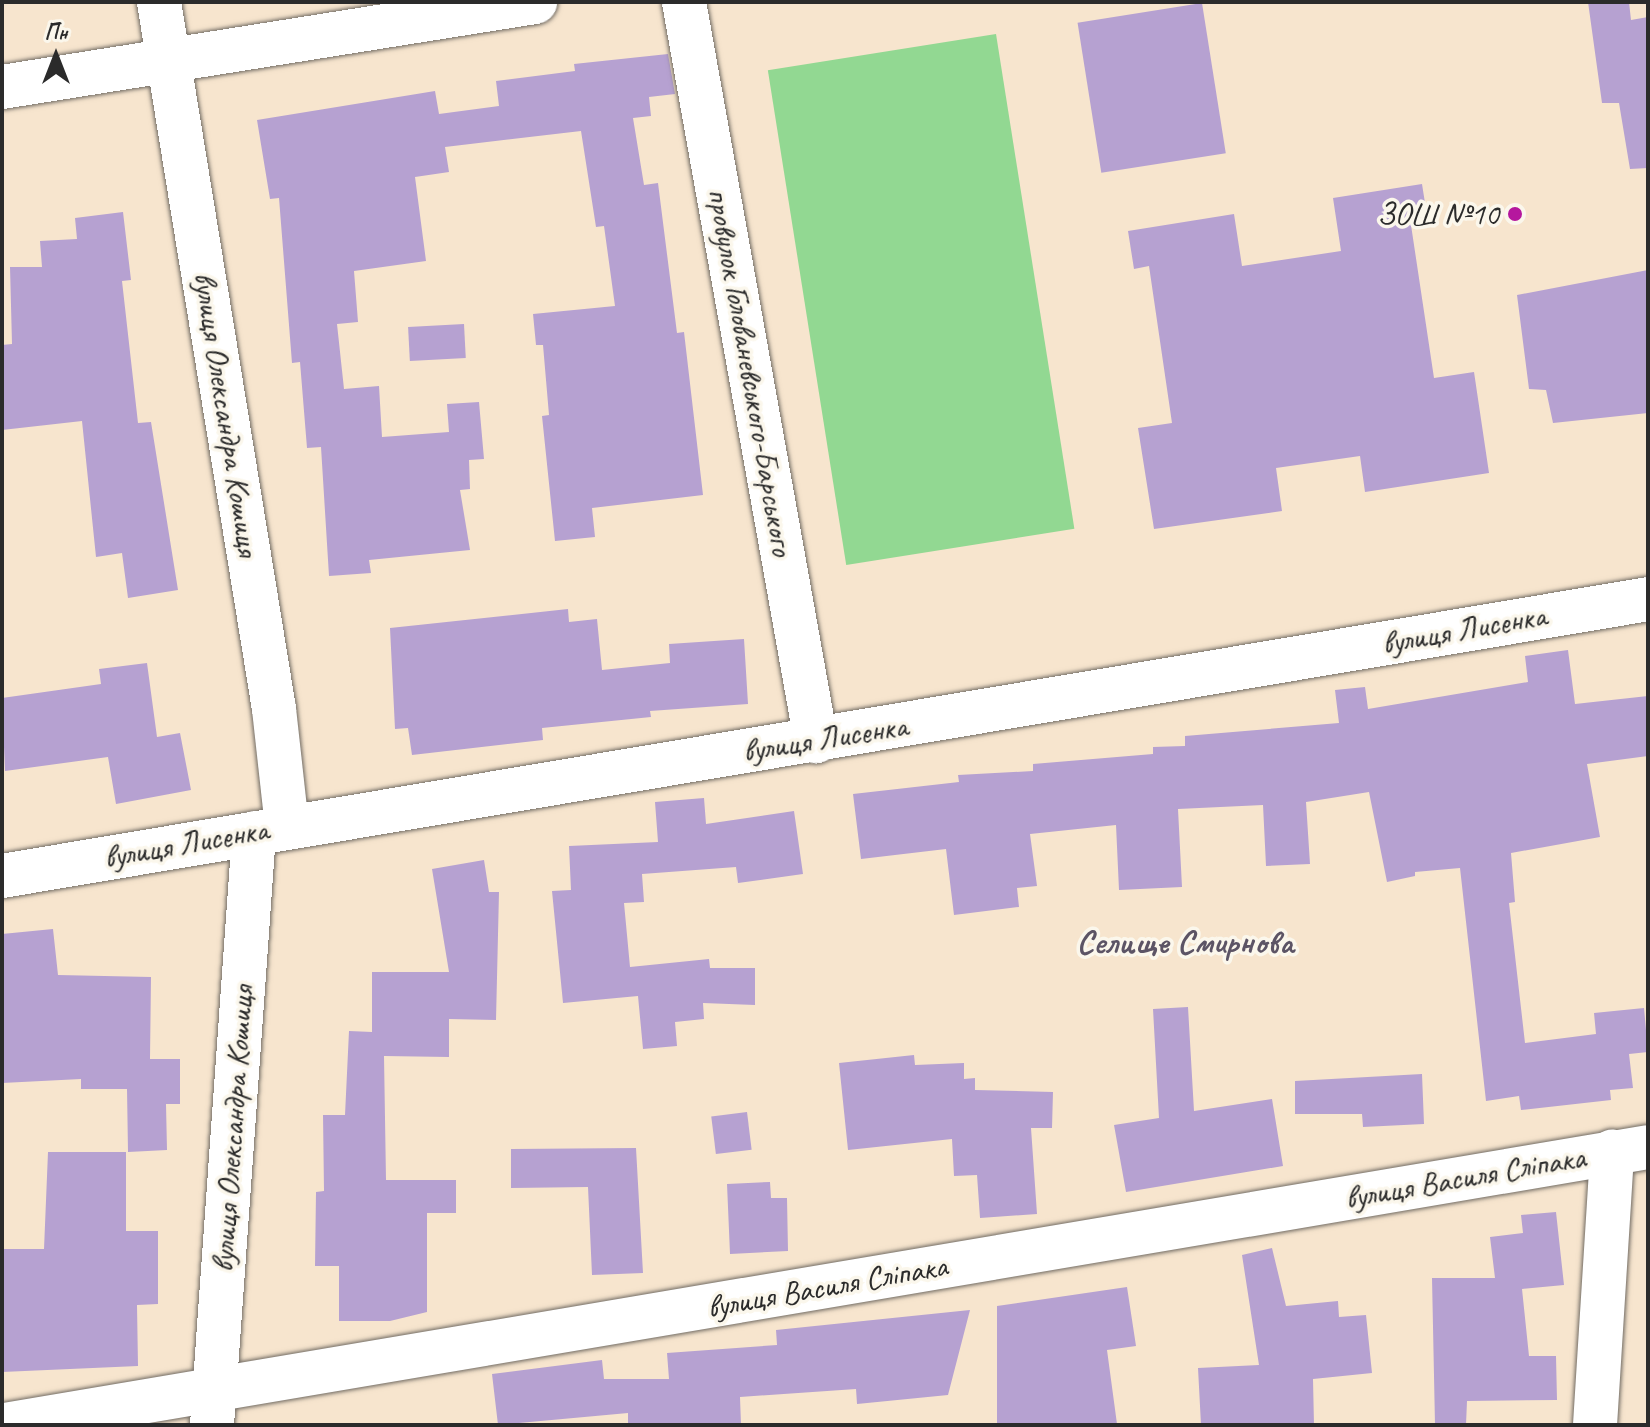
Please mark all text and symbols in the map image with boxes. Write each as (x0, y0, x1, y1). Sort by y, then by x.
north arrow (16, 16, 96, 96)
text: Пн (44, 18, 68, 46)
street label: провулок Голованевського-Барського (699, 184, 801, 560)
place label: ЗОШ №10 (1377, 195, 1499, 233)
marker: ЗОШ №10 (1506, 205, 1524, 223)
street label: вулиця Олександра Кошиця (185, 269, 267, 559)
street label: вулиця Лисенка (1379, 597, 1549, 663)
street label: вулиця Лисенка (740, 707, 910, 771)
street label: вулиця Лисенка (101, 811, 271, 877)
district label: Селище Смирнова (1076, 922, 1294, 962)
street label: вулиця Олександра Кошиця (204, 984, 262, 1274)
street label: вулиця Василя Сліпака (1342, 1138, 1588, 1218)
street label: вулиця Василя Сліпака (704, 1247, 950, 1327)

